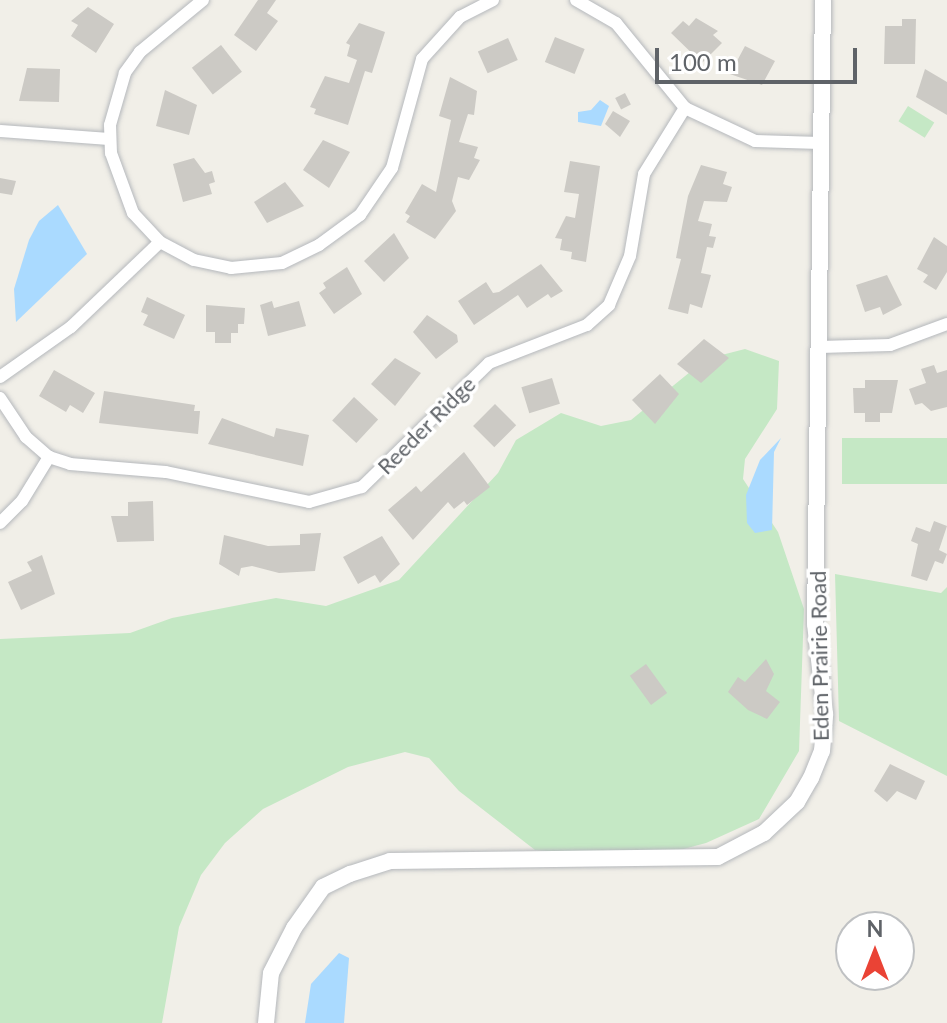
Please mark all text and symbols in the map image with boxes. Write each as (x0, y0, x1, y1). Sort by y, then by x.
scale bar (659, 32, 861, 82)
text: 100 m (669, 47, 737, 76)
street label: Reeder Ridge (371, 370, 481, 480)
street label: Eden Prairie Road (804, 571, 834, 741)
north arrow (835, 911, 915, 991)
text: N (867, 915, 883, 942)

